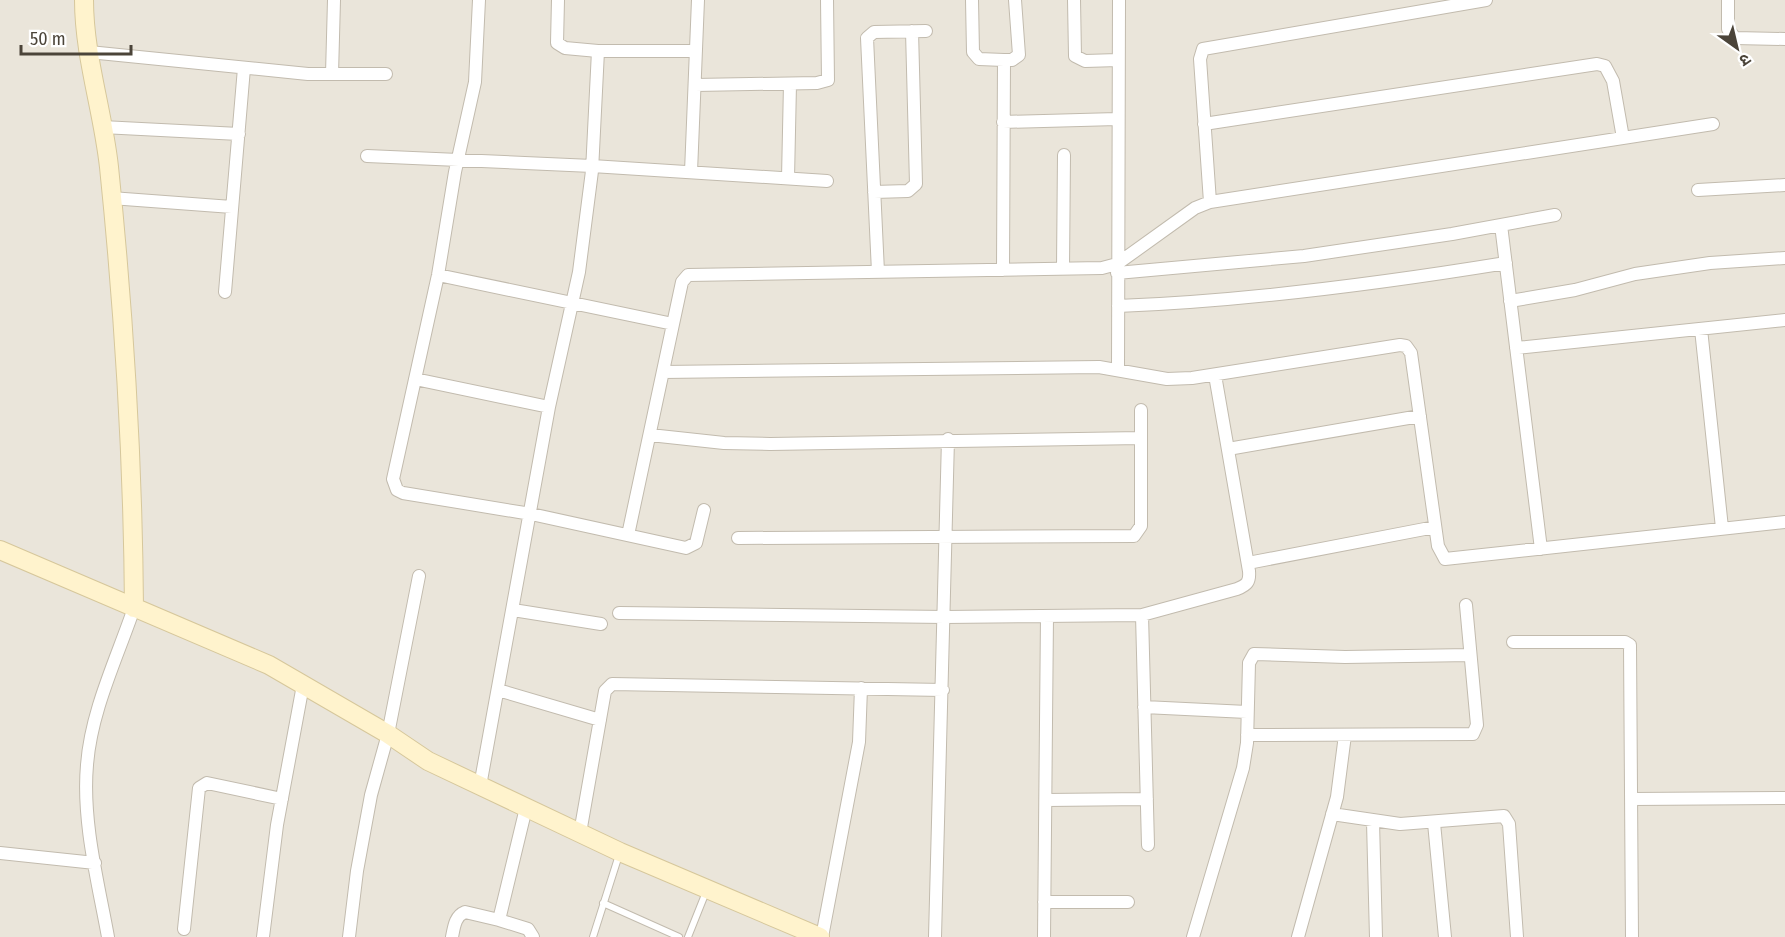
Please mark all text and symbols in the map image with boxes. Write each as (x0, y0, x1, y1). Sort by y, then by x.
scale bar (21, 18, 130, 56)
north arrow (1707, 18, 1767, 78)
text: 50 m (30, 28, 66, 50)
text: उ (1735, 50, 1754, 71)

